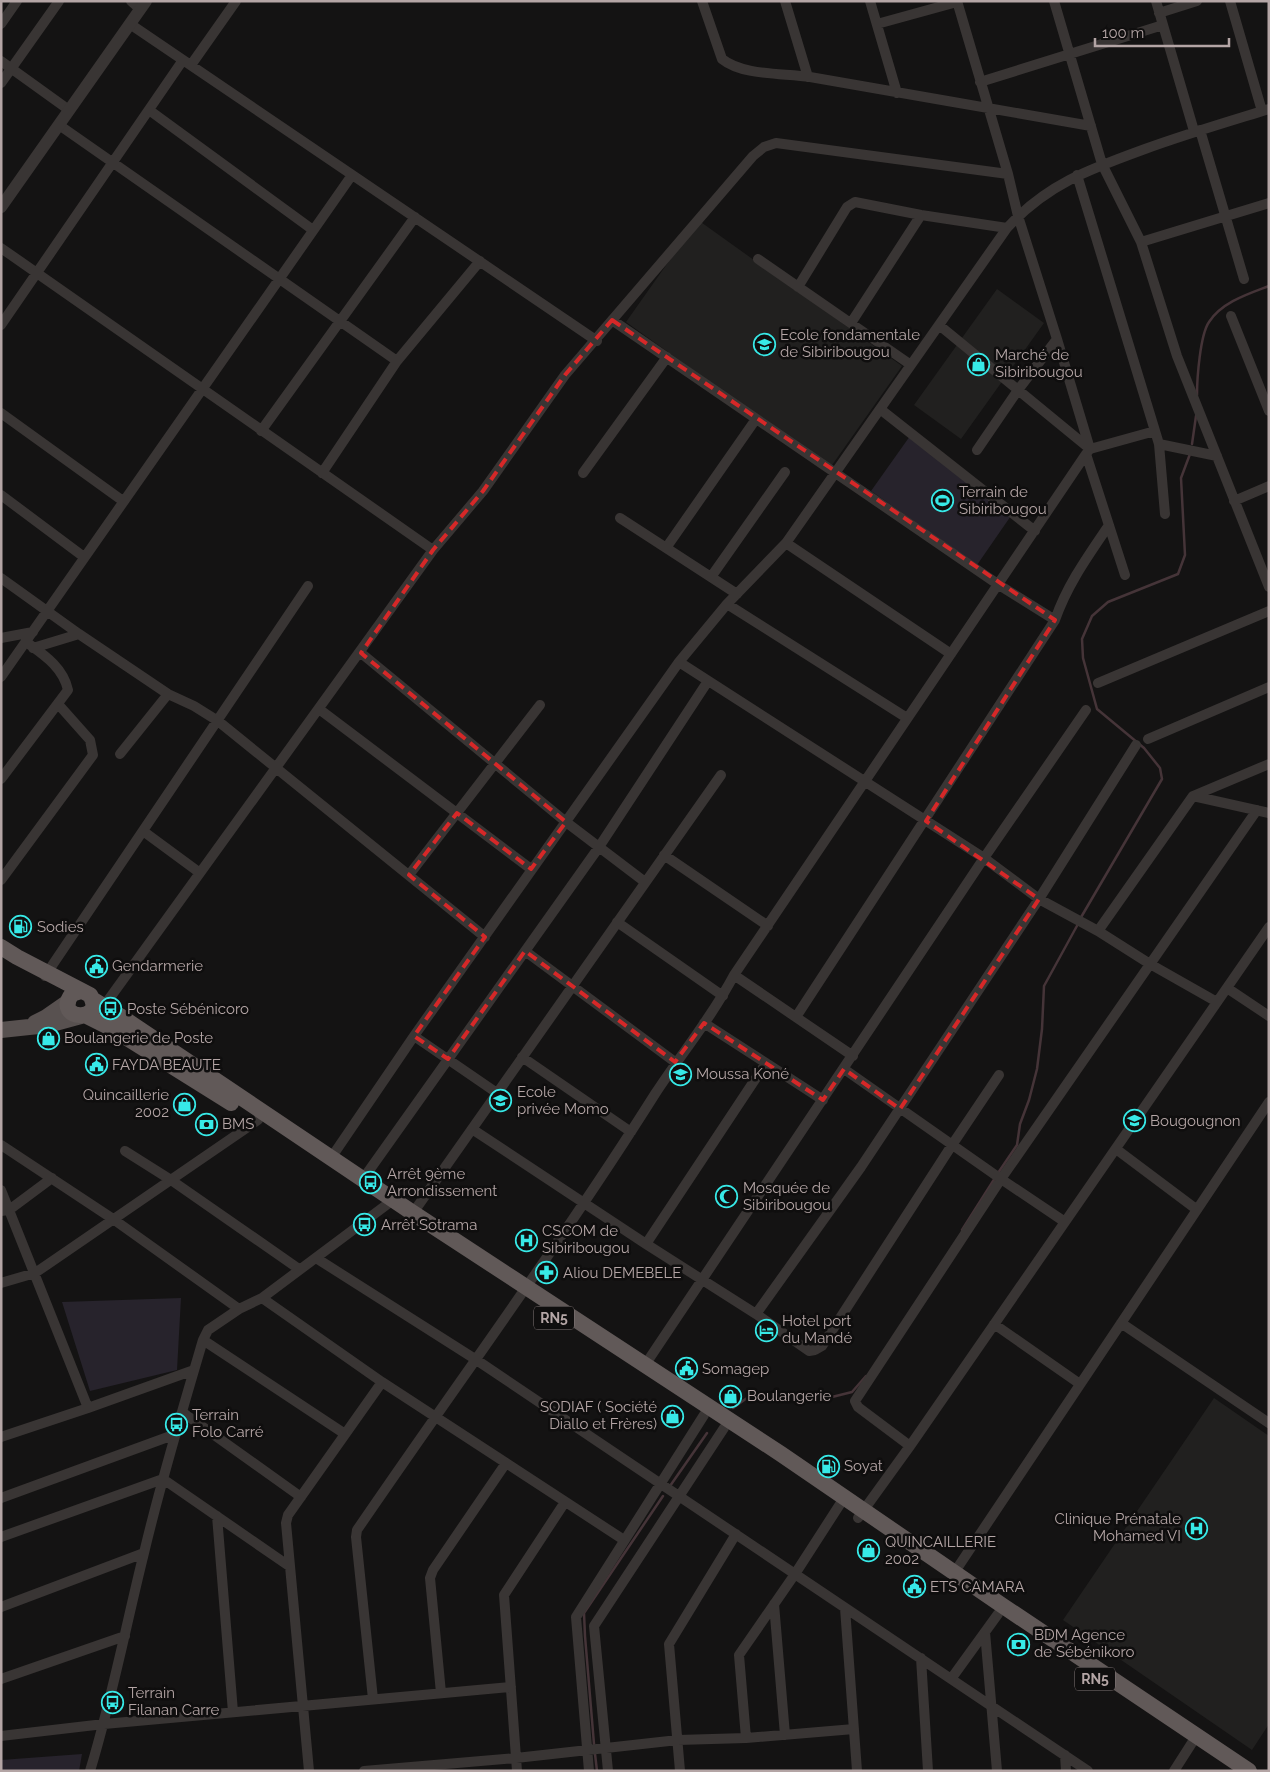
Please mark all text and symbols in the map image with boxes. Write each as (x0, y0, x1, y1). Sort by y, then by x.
scale bar (1095, 15, 1229, 47)
text: 100 m (1102, 24, 1144, 42)
place label: Ecole fondamentale de Sibiribougou (780, 326, 920, 361)
school or university icon: Ecole fondamentale de Sibiribougou (752, 332, 776, 356)
place label: Marché de Sibiribougou (995, 346, 1083, 381)
shop icon: Marché de Sibiribougou (967, 352, 991, 376)
place label: Terrain de Sibiribougou (959, 483, 1047, 518)
sports icon: Terrain de Sibiribougou (931, 489, 955, 513)
fuel station icon: Sodies (9, 915, 33, 939)
place label: Sodies (37, 918, 84, 936)
public building icon: Gendarmerie (84, 954, 108, 978)
place label: Gendarmerie (112, 957, 203, 975)
bus stop icon: Poste Sébénicoro (99, 997, 123, 1021)
place label: Poste Sébénicoro (127, 1000, 249, 1018)
shop icon: Boulangerie de Poste (36, 1026, 60, 1050)
place label: Boulangerie de Poste (64, 1029, 213, 1047)
public building icon: FAYDA BEAUTE (84, 1053, 108, 1077)
place label: FAYDA BEAUTE (112, 1056, 221, 1074)
school or university icon: Moussa Koné (668, 1062, 692, 1086)
place label: Moussa Koné (696, 1065, 789, 1083)
place label: Ecole privée Momo (517, 1083, 609, 1118)
place label: Quincaillerie 2002 (83, 1086, 169, 1121)
school or university icon: Ecole privée Momo (489, 1089, 513, 1113)
shop icon: Quincaillerie 2002 (173, 1092, 197, 1116)
school or university icon: Bougougnon (1122, 1109, 1146, 1133)
bank icon: BMS (194, 1112, 218, 1136)
place label: Bougougnon (1150, 1112, 1241, 1130)
place label: BMS (222, 1115, 254, 1133)
place label: Arrêt 9ème Arrondissement (387, 1165, 497, 1200)
bus stop icon: Arrêt 9ème Arrondissement (359, 1171, 383, 1195)
place label: Mosquée de Sibiribougou (743, 1179, 831, 1214)
mosque icon: Mosquée de Sibiribougou (715, 1185, 739, 1209)
bus stop icon: Arrêt Sotrama (353, 1213, 377, 1237)
place label: Arrêt Sotrama (381, 1216, 477, 1234)
place label: CSCOM de Sibiribougou (542, 1222, 630, 1257)
hospital icon: CSCOM de Sibiribougou (514, 1228, 538, 1252)
pharmacy icon: Aliou DEMEBELE (535, 1261, 559, 1285)
place label: Aliou DEMEBELE (563, 1264, 681, 1282)
road number: RN5 (534, 1306, 574, 1330)
place label: Hotel port du Mandé (782, 1312, 852, 1347)
hotel icon: Hotel port du Mandé (754, 1318, 778, 1342)
public building icon: Somagep (674, 1357, 698, 1381)
place label: Somagep (702, 1360, 769, 1378)
shop icon: Boulangerie (719, 1384, 743, 1408)
place label: Boulangerie (747, 1387, 831, 1405)
place label: SODIAF ( Société Diallo et Frères) (540, 1398, 657, 1433)
shop icon: SODIAF ( Société Diallo et Frères) (661, 1404, 685, 1428)
place label: Terrain Folo Carré (192, 1406, 264, 1441)
bus stop icon: Terrain Folo Carré (164, 1412, 188, 1436)
fuel station icon: Soyat (816, 1454, 840, 1478)
place label: Soyat (844, 1457, 883, 1475)
place label: Clinique Prénatale Mohamed VI (1054, 1510, 1181, 1545)
hospital icon: Clinique Prénatale Mohamed VI (1185, 1516, 1209, 1540)
place label: QUINCAILLERIE 2002 (885, 1533, 996, 1568)
shop icon: QUINCAILLERIE 2002 (857, 1539, 881, 1563)
public building icon: ETS CAMARA (902, 1575, 926, 1599)
place label: ETS CAMARA (930, 1578, 1025, 1596)
place label: BDM Agence de Sébénikoro (1034, 1626, 1134, 1661)
bank icon: BDM Agence de Sébénikoro (1006, 1632, 1030, 1656)
road number: RN5 (1075, 1668, 1115, 1690)
place label: Terrain Filanan Carre (128, 1684, 220, 1719)
bus stop icon: Terrain Filanan Carre (100, 1690, 124, 1714)

